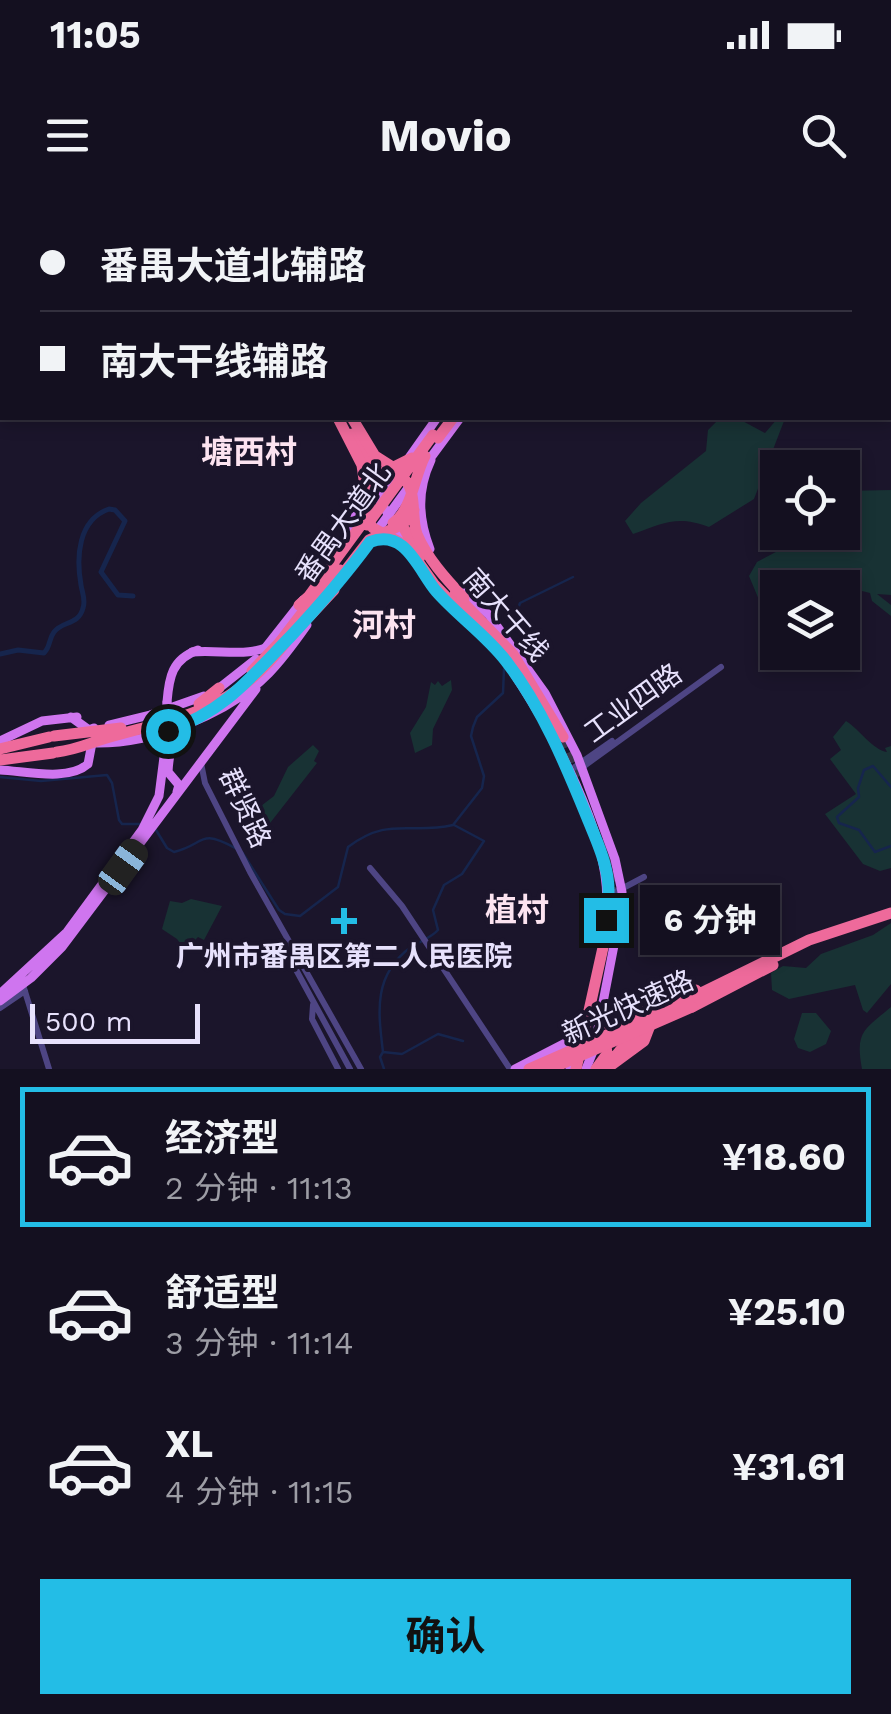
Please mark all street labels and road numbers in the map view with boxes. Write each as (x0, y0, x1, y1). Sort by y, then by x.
street label: 番禺大道北 (289, 457, 397, 589)
street label: 南大干线 (457, 562, 555, 668)
street label: 工业四路 (578, 657, 688, 749)
street label: 群贤路 (212, 763, 278, 853)
street label: 新光快速路 (557, 963, 699, 1051)

